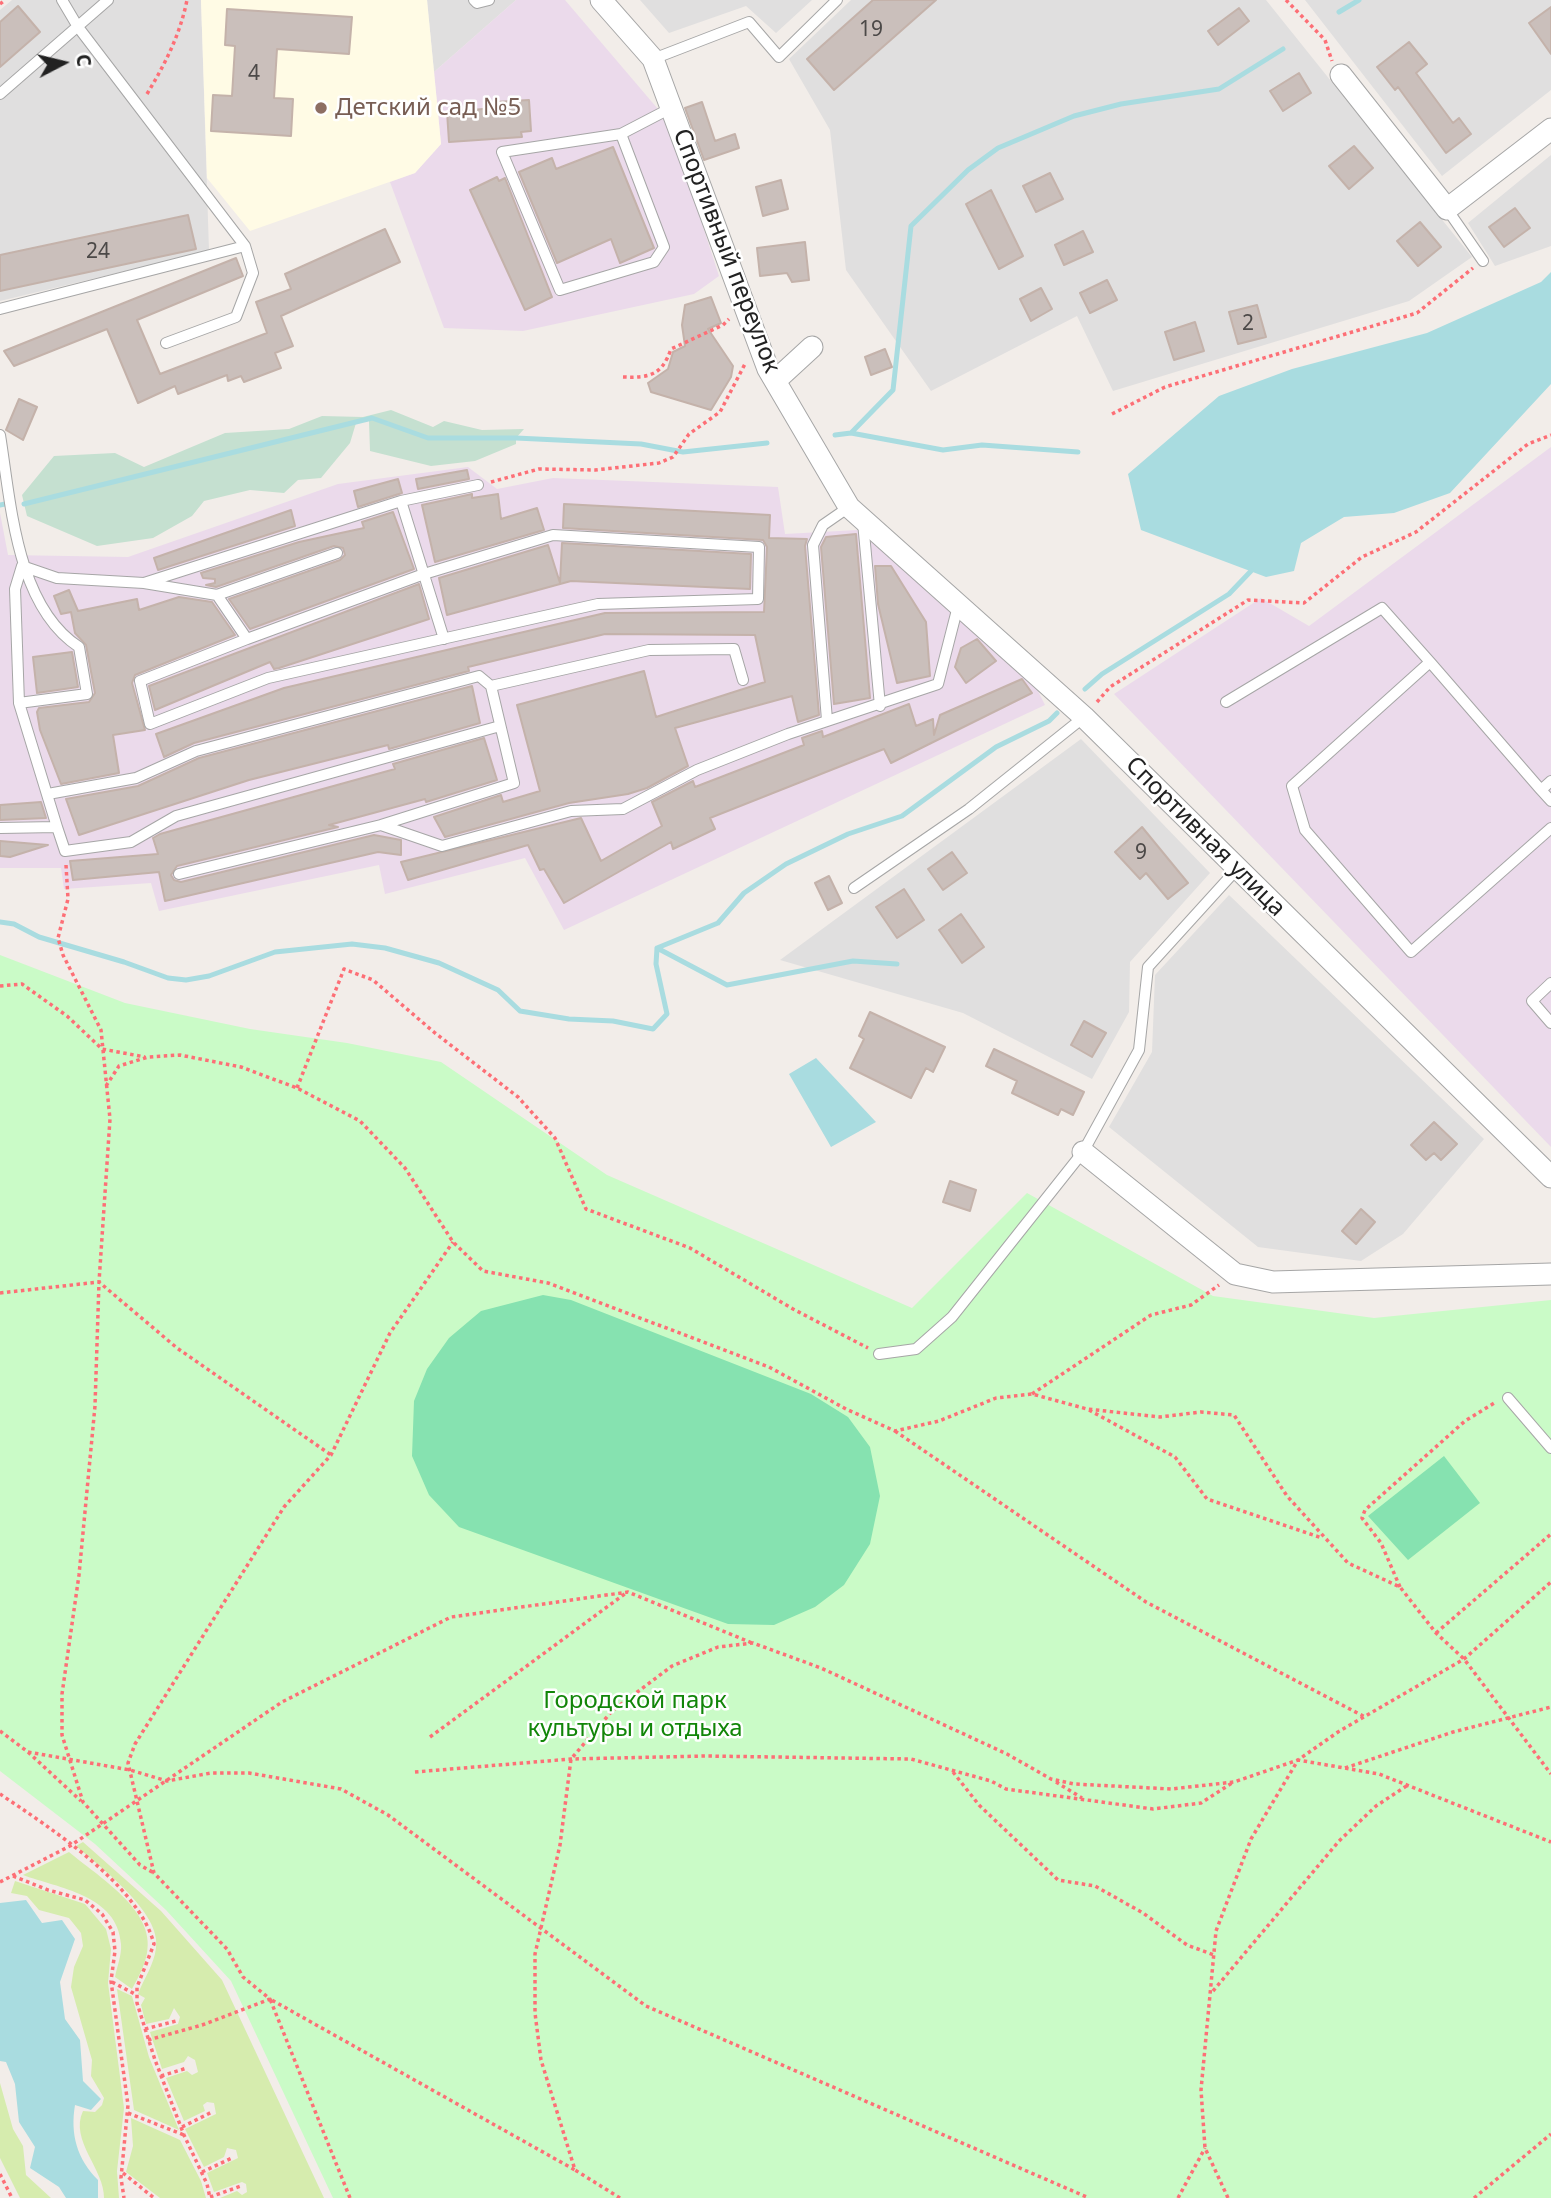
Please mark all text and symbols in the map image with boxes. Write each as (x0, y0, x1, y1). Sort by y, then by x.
house number: 19 (859, 17, 883, 43)
north arrow (28, 28, 98, 98)
text: С (70, 53, 97, 68)
house number: 4 (248, 61, 260, 87)
place label: Детский сад №5 (335, 94, 521, 122)
marker: Детский сад №5 (313, 100, 329, 116)
street label: Спортивный переулок (666, 125, 786, 377)
house number: 24 (86, 239, 110, 265)
house number: 2 (1242, 311, 1254, 337)
street label: Спортивная улица (1119, 751, 1291, 923)
house number: 9 (1135, 840, 1147, 866)
park label: Городской парк культуры и отдыха (527, 1687, 743, 1743)

